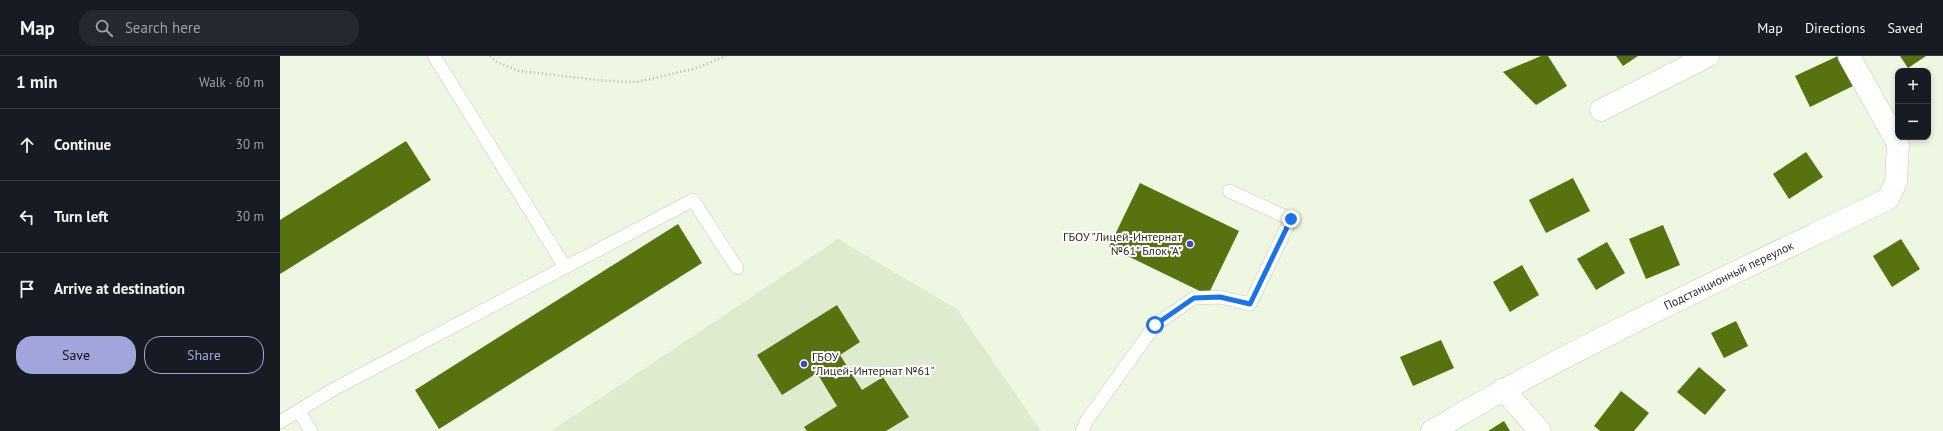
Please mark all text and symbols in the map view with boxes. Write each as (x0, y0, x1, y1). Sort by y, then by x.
search box (79, 10, 359, 46)
text: Map (20, 16, 55, 40)
icon: search (93, 17, 115, 39)
text: Search here (125, 18, 201, 37)
text: Map (1757, 19, 1783, 37)
text: Directions (1805, 19, 1865, 37)
text: Saved (1887, 19, 1923, 37)
map controls (1895, 68, 1931, 140)
button: + (1895, 68, 1931, 104)
text: 1 min (16, 71, 57, 93)
text: Walk · 60 m (199, 74, 264, 91)
button: − (1895, 104, 1931, 140)
icon: ahead (16, 134, 38, 156)
text: Continue (54, 135, 111, 154)
text: 30 m (236, 136, 264, 153)
icon: left (16, 206, 38, 228)
text: Turn left (54, 207, 108, 226)
text: 30 m (236, 208, 264, 225)
route end (1282, 210, 1300, 228)
place label: ГБОУ "Лицей-Интернат №61" Блок "А" (1063, 229, 1182, 258)
street label: Подстанционный переулок (1661, 237, 1796, 313)
marker: ГБОУ "Лицей-Интернат №61" Блок "А" (1185, 239, 1195, 249)
icon: arrive (16, 278, 38, 300)
text: Arrive at destination (54, 279, 185, 298)
route start (1146, 316, 1164, 334)
button: Save (16, 336, 136, 374)
button: Share (144, 336, 264, 374)
place label: ГБОУ "Лицей-Интернат №61" (812, 349, 935, 378)
marker: ГБОУ "Лицей-Интернат №61" (799, 359, 809, 369)

